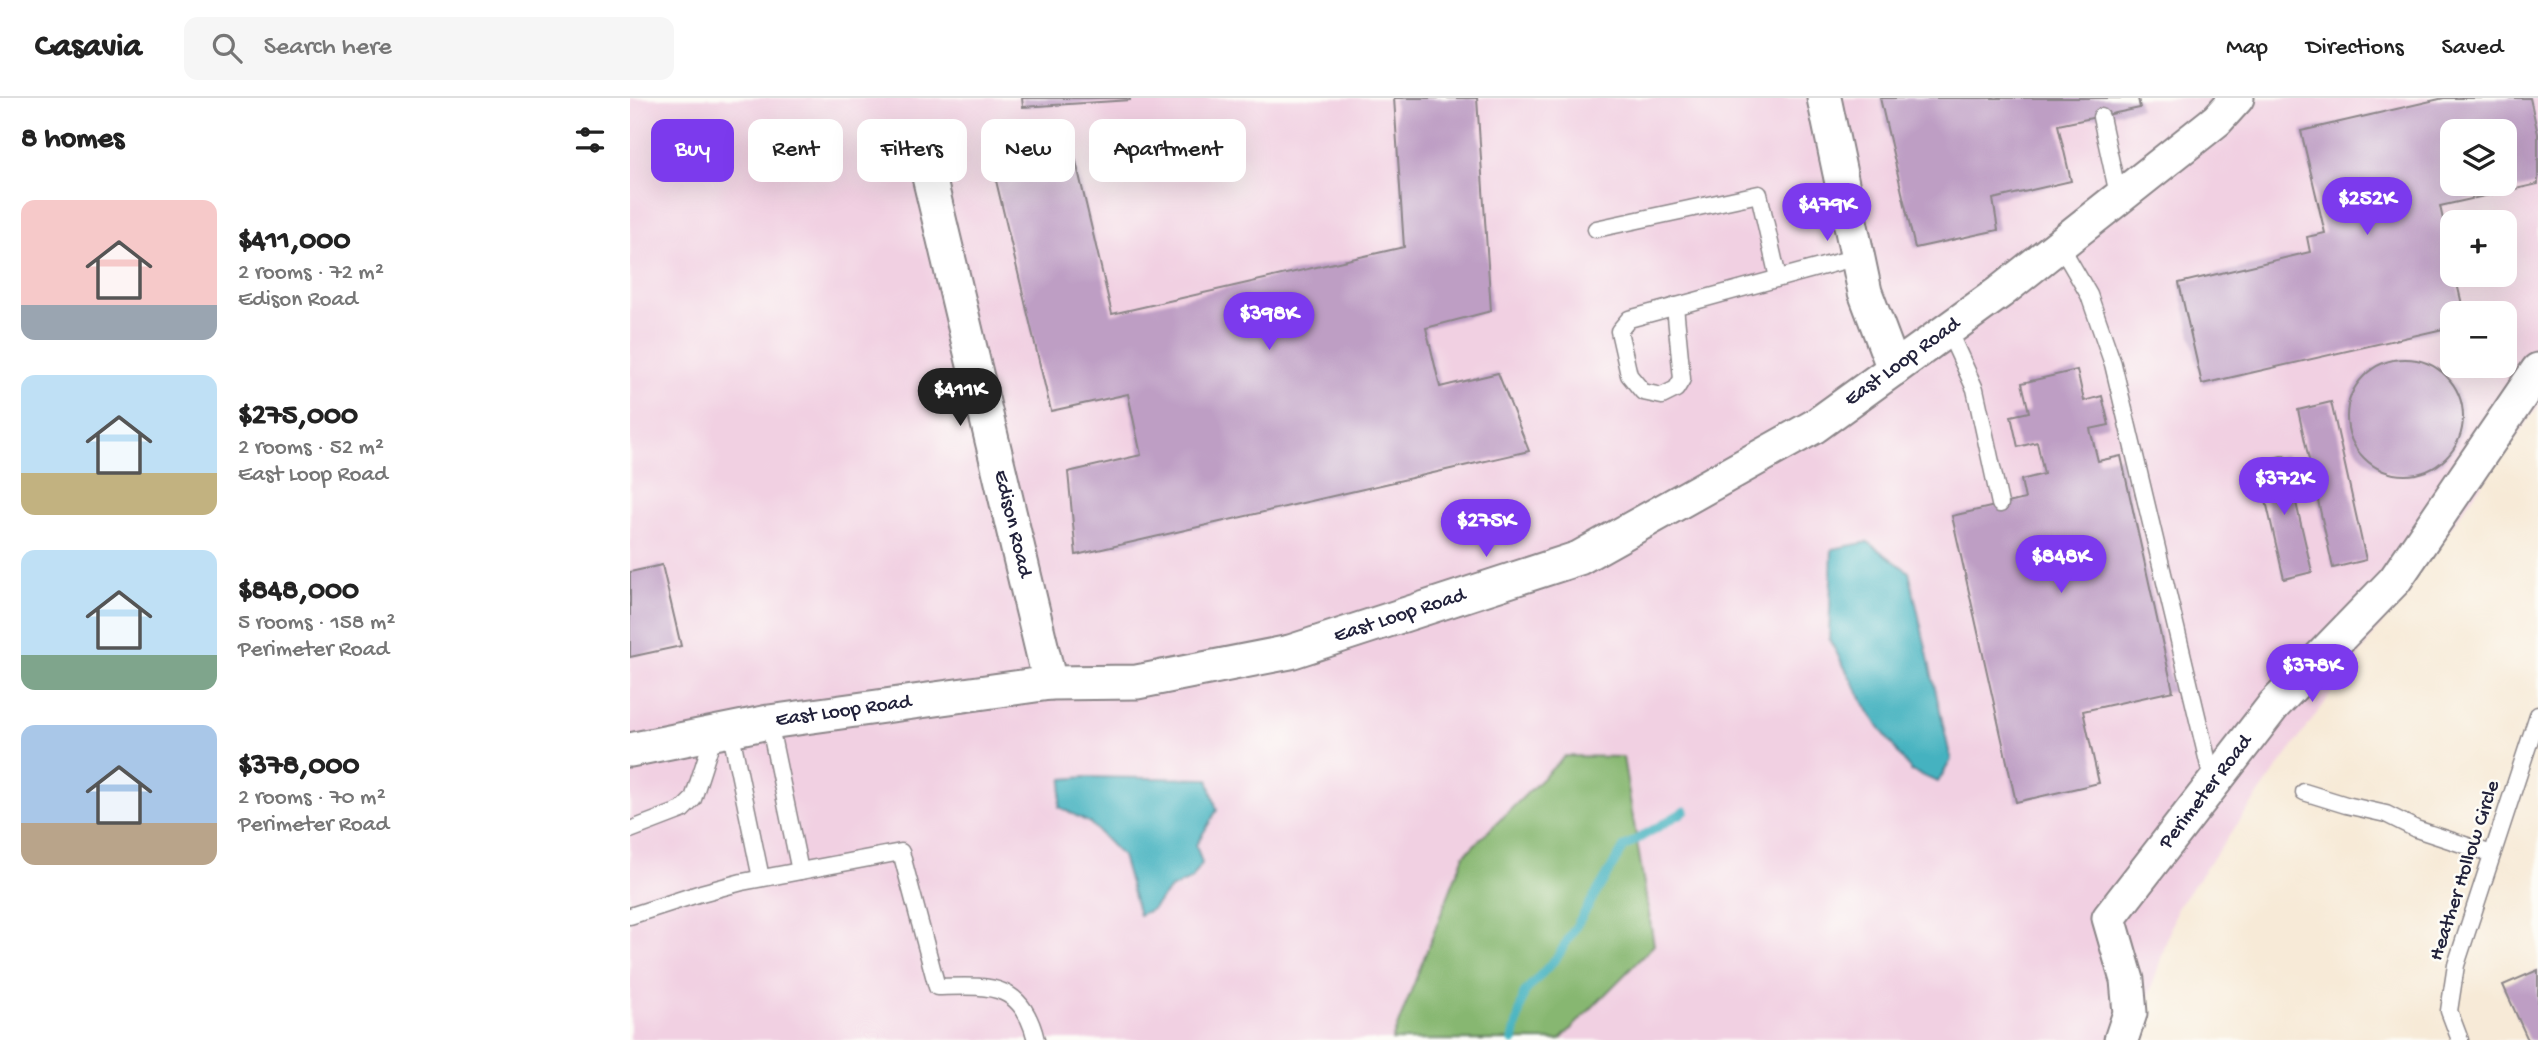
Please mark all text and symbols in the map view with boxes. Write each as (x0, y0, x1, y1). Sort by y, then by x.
search box (184, 17, 674, 80)
text: Casavia (35, 29, 142, 67)
icon: search (208, 29, 246, 67)
text: Search here (264, 33, 392, 64)
text: Map (2226, 34, 2268, 63)
text: Directions (2306, 34, 2404, 63)
text: Saved (2442, 34, 2503, 63)
chip: Buy (651, 119, 734, 182)
chip: Rent (748, 119, 843, 182)
chip: Filters (857, 119, 967, 182)
chip: New (981, 119, 1075, 182)
chip: Apartment (1089, 119, 1246, 182)
map controls (2440, 119, 2517, 378)
button: layers (2440, 119, 2517, 196)
icon: filters (571, 121, 609, 159)
text: 8 homes (21, 123, 124, 158)
pin: $252K (2318, 178, 2416, 237)
pin: $479K (1778, 184, 1876, 243)
text: $252K (2338, 186, 2396, 213)
text: $479K (1798, 192, 1856, 219)
button: + (2440, 210, 2517, 287)
text: $411,000 (238, 225, 350, 260)
icon: home (77, 228, 161, 312)
text: 2 rooms · 72 m² (238, 260, 384, 287)
text: Edison Road (238, 287, 358, 314)
pin: $398K (1220, 292, 1318, 352)
text: $398K (1239, 301, 1299, 328)
button: − (2440, 301, 2517, 378)
street label: East Loop Road (1840, 311, 1967, 413)
pin: $411K (911, 368, 1009, 428)
text: $411K (934, 377, 986, 404)
text: $275,000 (238, 400, 358, 435)
icon: home (77, 403, 161, 487)
text: 2 rooms · 52 m² (238, 435, 384, 462)
pin: $372K (2235, 458, 2333, 517)
text: East Loop Road (238, 462, 388, 489)
text: $372K (2255, 466, 2313, 493)
street label: Edison Road (987, 468, 1037, 582)
pin: $275K (1437, 500, 1535, 559)
text: $275K (1457, 508, 1515, 535)
pin: $848K (2012, 536, 2110, 595)
text: $848K (2031, 544, 2091, 571)
text: $848,000 (238, 575, 359, 610)
icon: home (77, 578, 161, 662)
street label: East Loop Road (1331, 583, 1470, 649)
text: 5 rooms · 158 m² (238, 610, 395, 637)
text: Perimeter Road (238, 637, 389, 664)
pin: $378K (2263, 644, 2361, 704)
text: $378K (2282, 653, 2342, 680)
street label: East Loop Road (774, 690, 915, 733)
street label: Perimeter Road (2154, 729, 2259, 855)
text: $378,000 (238, 750, 360, 785)
icon: home (77, 753, 161, 837)
street label: Heather Hollow Circle (2425, 777, 2507, 964)
text: 2 rooms · 70 m² (238, 785, 386, 812)
text: Perimeter Road (238, 812, 389, 839)

